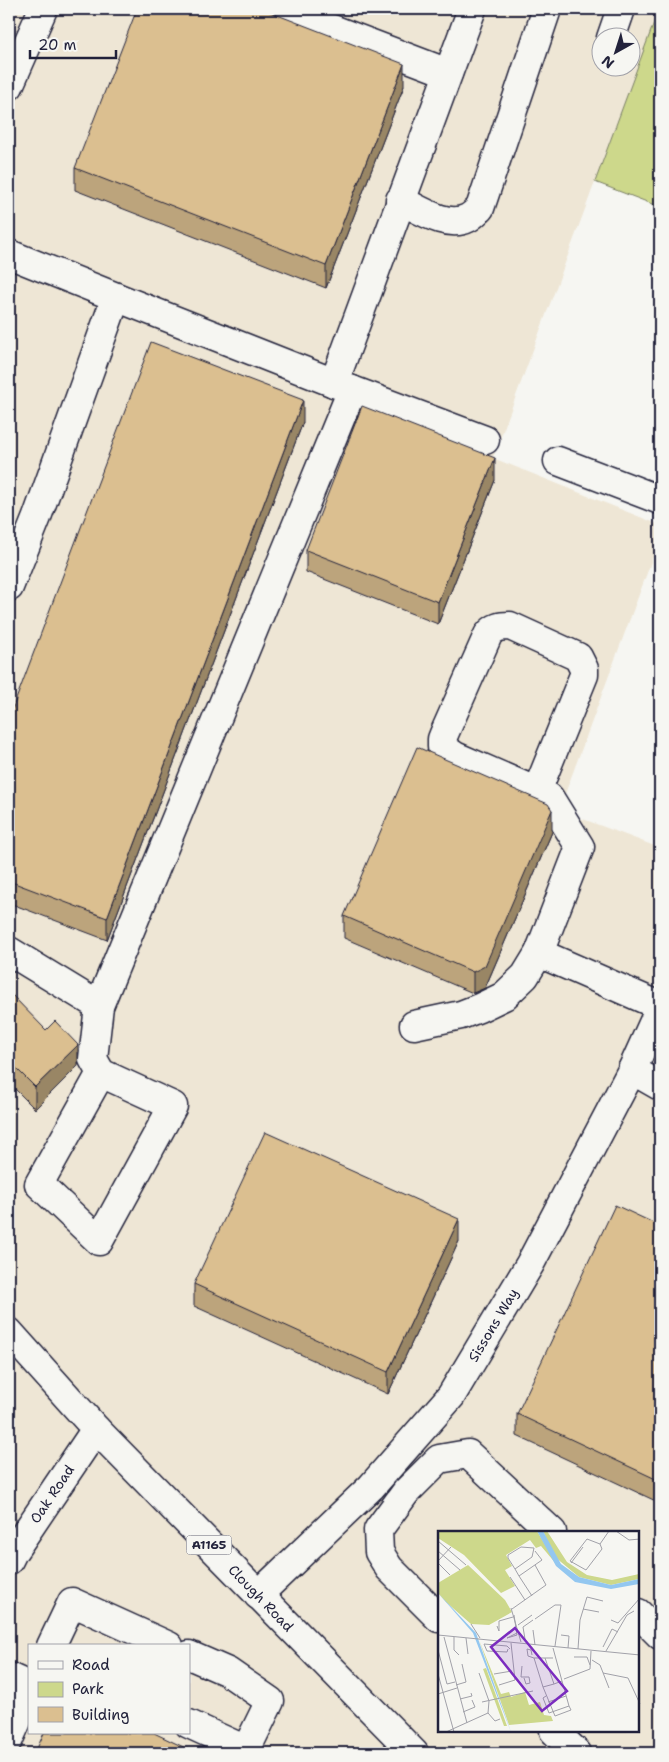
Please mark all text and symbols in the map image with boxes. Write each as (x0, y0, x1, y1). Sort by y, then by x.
scale bar (30, 28, 116, 60)
north arrow (592, 28, 642, 78)
text: 20 m (38, 35, 77, 55)
text: N (598, 52, 618, 73)
street label: Sissons Way (464, 1285, 522, 1365)
street label: Oak Road (26, 1461, 78, 1527)
inset map (438, 1531, 639, 1732)
road number: A1165 (186, 1536, 232, 1554)
street label: Clough Road (225, 1561, 298, 1635)
legend (28, 1644, 190, 1734)
text: Road (72, 1655, 110, 1675)
text: Park (72, 1679, 104, 1699)
text: Building (72, 1705, 129, 1725)

